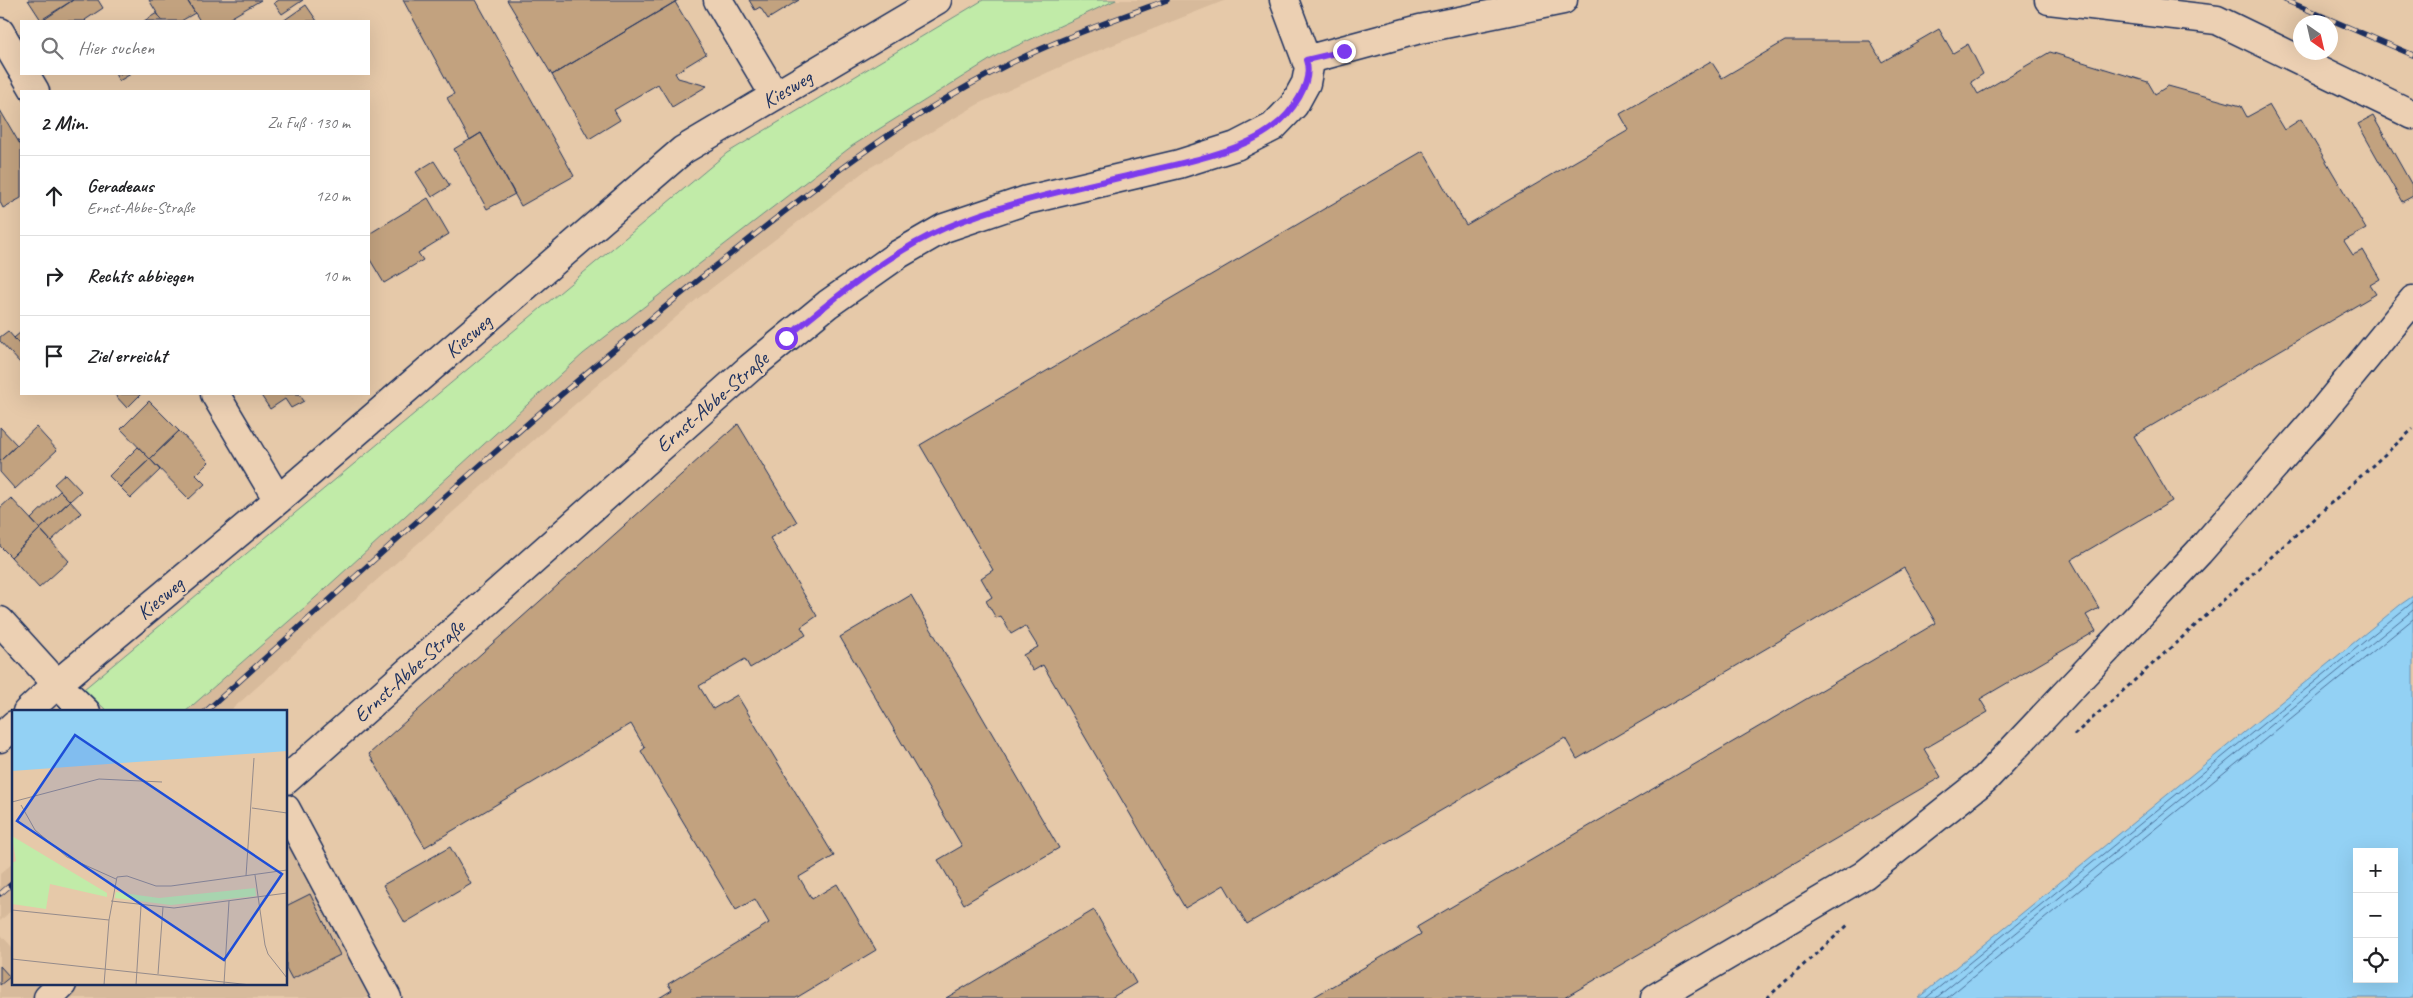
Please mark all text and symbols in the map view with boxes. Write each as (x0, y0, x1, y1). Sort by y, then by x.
north arrow (2293, 15, 2338, 60)
search box (20, 20, 370, 75)
icon: search (38, 34, 66, 62)
text: Hier suchen (78, 36, 154, 60)
route end (1333, 40, 1356, 63)
street label: Kiesweg (757, 63, 818, 114)
text: 2 Min. (40, 110, 88, 136)
text: Zu Fuß · 130 m (267, 113, 350, 133)
text: Geradeaus (87, 174, 154, 198)
icon: ahead (40, 182, 68, 210)
text: 120 m (316, 186, 350, 206)
text: Ernst-Abbe-Straße (87, 198, 194, 218)
icon: right (40, 262, 68, 290)
text: Rechts abbiegen (87, 264, 193, 288)
text: 10 m (323, 266, 350, 286)
street label: Kiesweg (439, 308, 498, 363)
route start (775, 327, 798, 350)
icon: arrive (40, 342, 68, 370)
text: Ziel erreicht (87, 344, 167, 368)
street label: Ernst-Abbe-Straße (650, 344, 775, 458)
street label: Kiesweg (131, 570, 190, 625)
street label: Ernst-Abbe-Straße (348, 613, 472, 728)
inset map (12, 710, 288, 986)
map controls (2353, 848, 2398, 983)
button: + (2353, 848, 2398, 893)
button: − (2353, 893, 2398, 938)
button: locate (2353, 938, 2398, 983)

